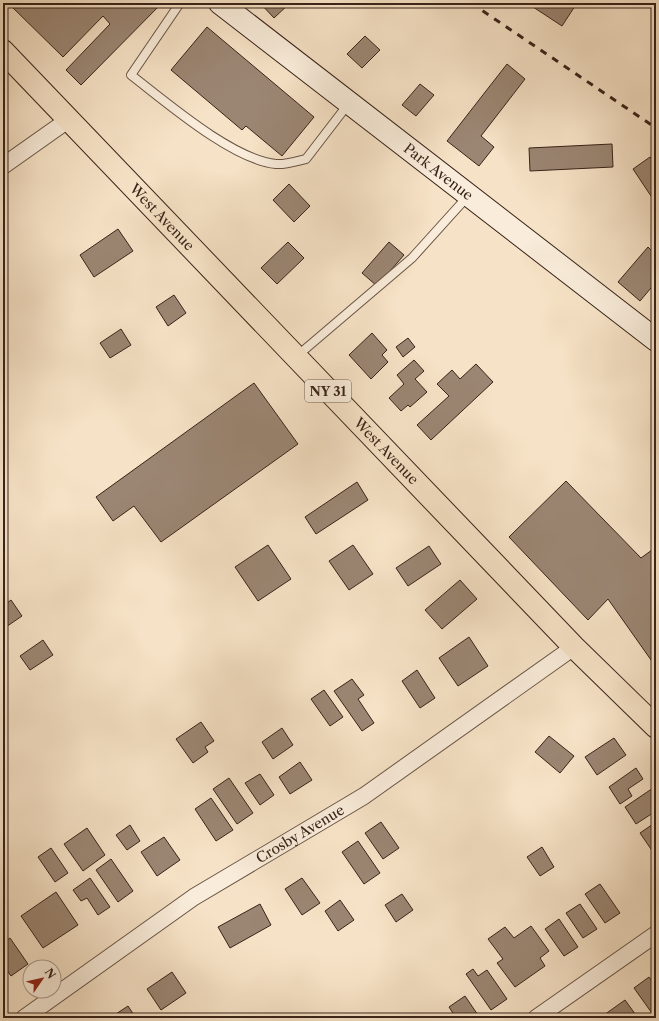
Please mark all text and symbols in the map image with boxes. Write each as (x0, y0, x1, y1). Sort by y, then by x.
street label: Park Avenue (400, 139, 477, 204)
street label: West Avenue (125, 179, 198, 254)
road number: NY 31 (305, 380, 351, 402)
street label: West Avenue (349, 413, 423, 488)
street label: Crosby Avenue (253, 801, 348, 867)
north arrow (22, 959, 62, 999)
text: N (42, 966, 59, 982)

